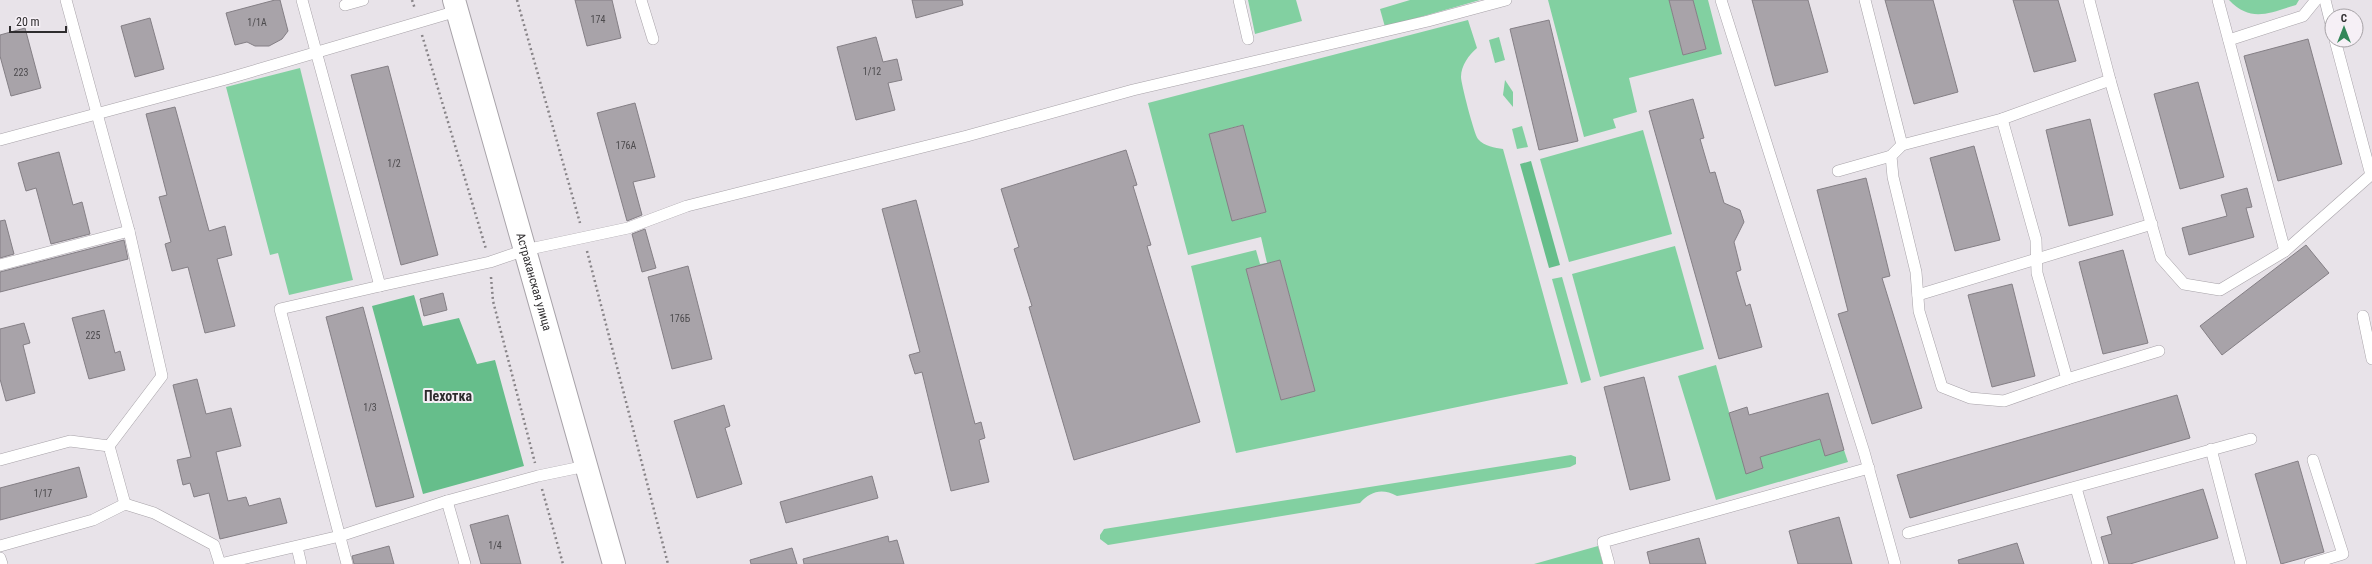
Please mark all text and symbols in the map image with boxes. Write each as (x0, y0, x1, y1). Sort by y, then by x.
scale bar (10, 8, 66, 34)
north arrow (2324, 8, 2364, 48)
text: С (2341, 12, 2347, 25)
house number: 174 (591, 14, 605, 25)
text: 20 m (16, 15, 40, 29)
house number: 1/1А (247, 17, 267, 28)
house number: 1/12 (863, 66, 881, 77)
house number: 223 (14, 67, 28, 78)
house number: 176А (616, 140, 637, 151)
house number: 1/2 (387, 158, 401, 169)
street label: Астраханская улица (513, 231, 555, 333)
house number: 176Б (670, 313, 691, 324)
house number: 225 (86, 330, 100, 341)
district label: Пехотка (424, 388, 472, 404)
house number: 1/3 (363, 402, 377, 413)
house number: 1/17 (34, 488, 52, 499)
house number: 1/4 (488, 540, 502, 551)

